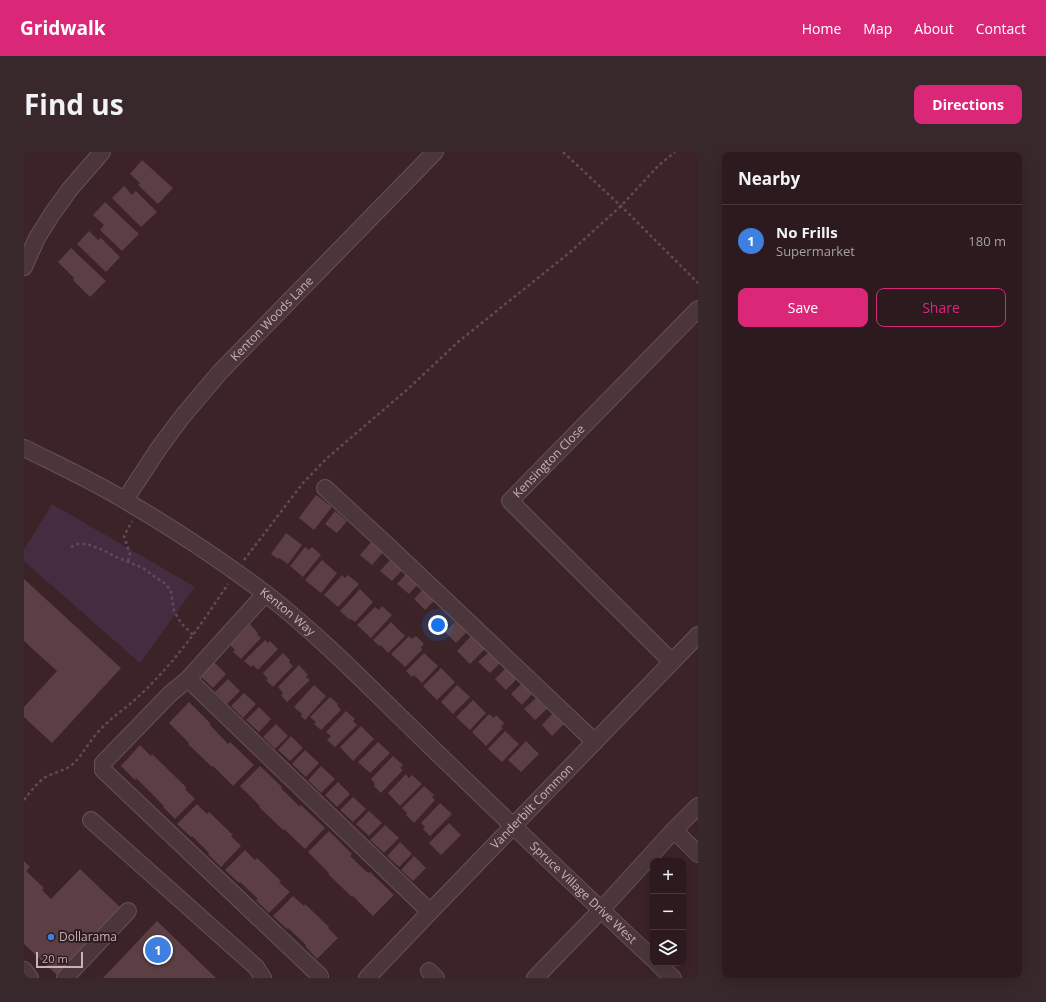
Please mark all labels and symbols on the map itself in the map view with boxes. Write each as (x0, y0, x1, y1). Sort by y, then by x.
street label: Kenton Woods Lane (226, 272, 317, 365)
street label: Kensington Close (509, 420, 589, 501)
street label: Kenton Way (257, 583, 320, 640)
your location (428, 615, 448, 635)
street label: Vanderbilt Common (486, 760, 577, 853)
street label: Spruce Village Drive West (526, 837, 641, 947)
place label: Dollarama (59, 928, 117, 945)
marker: Dollarama (46, 932, 56, 942)
pin: 1 (145, 935, 171, 965)
scale bar (36, 950, 83, 969)

